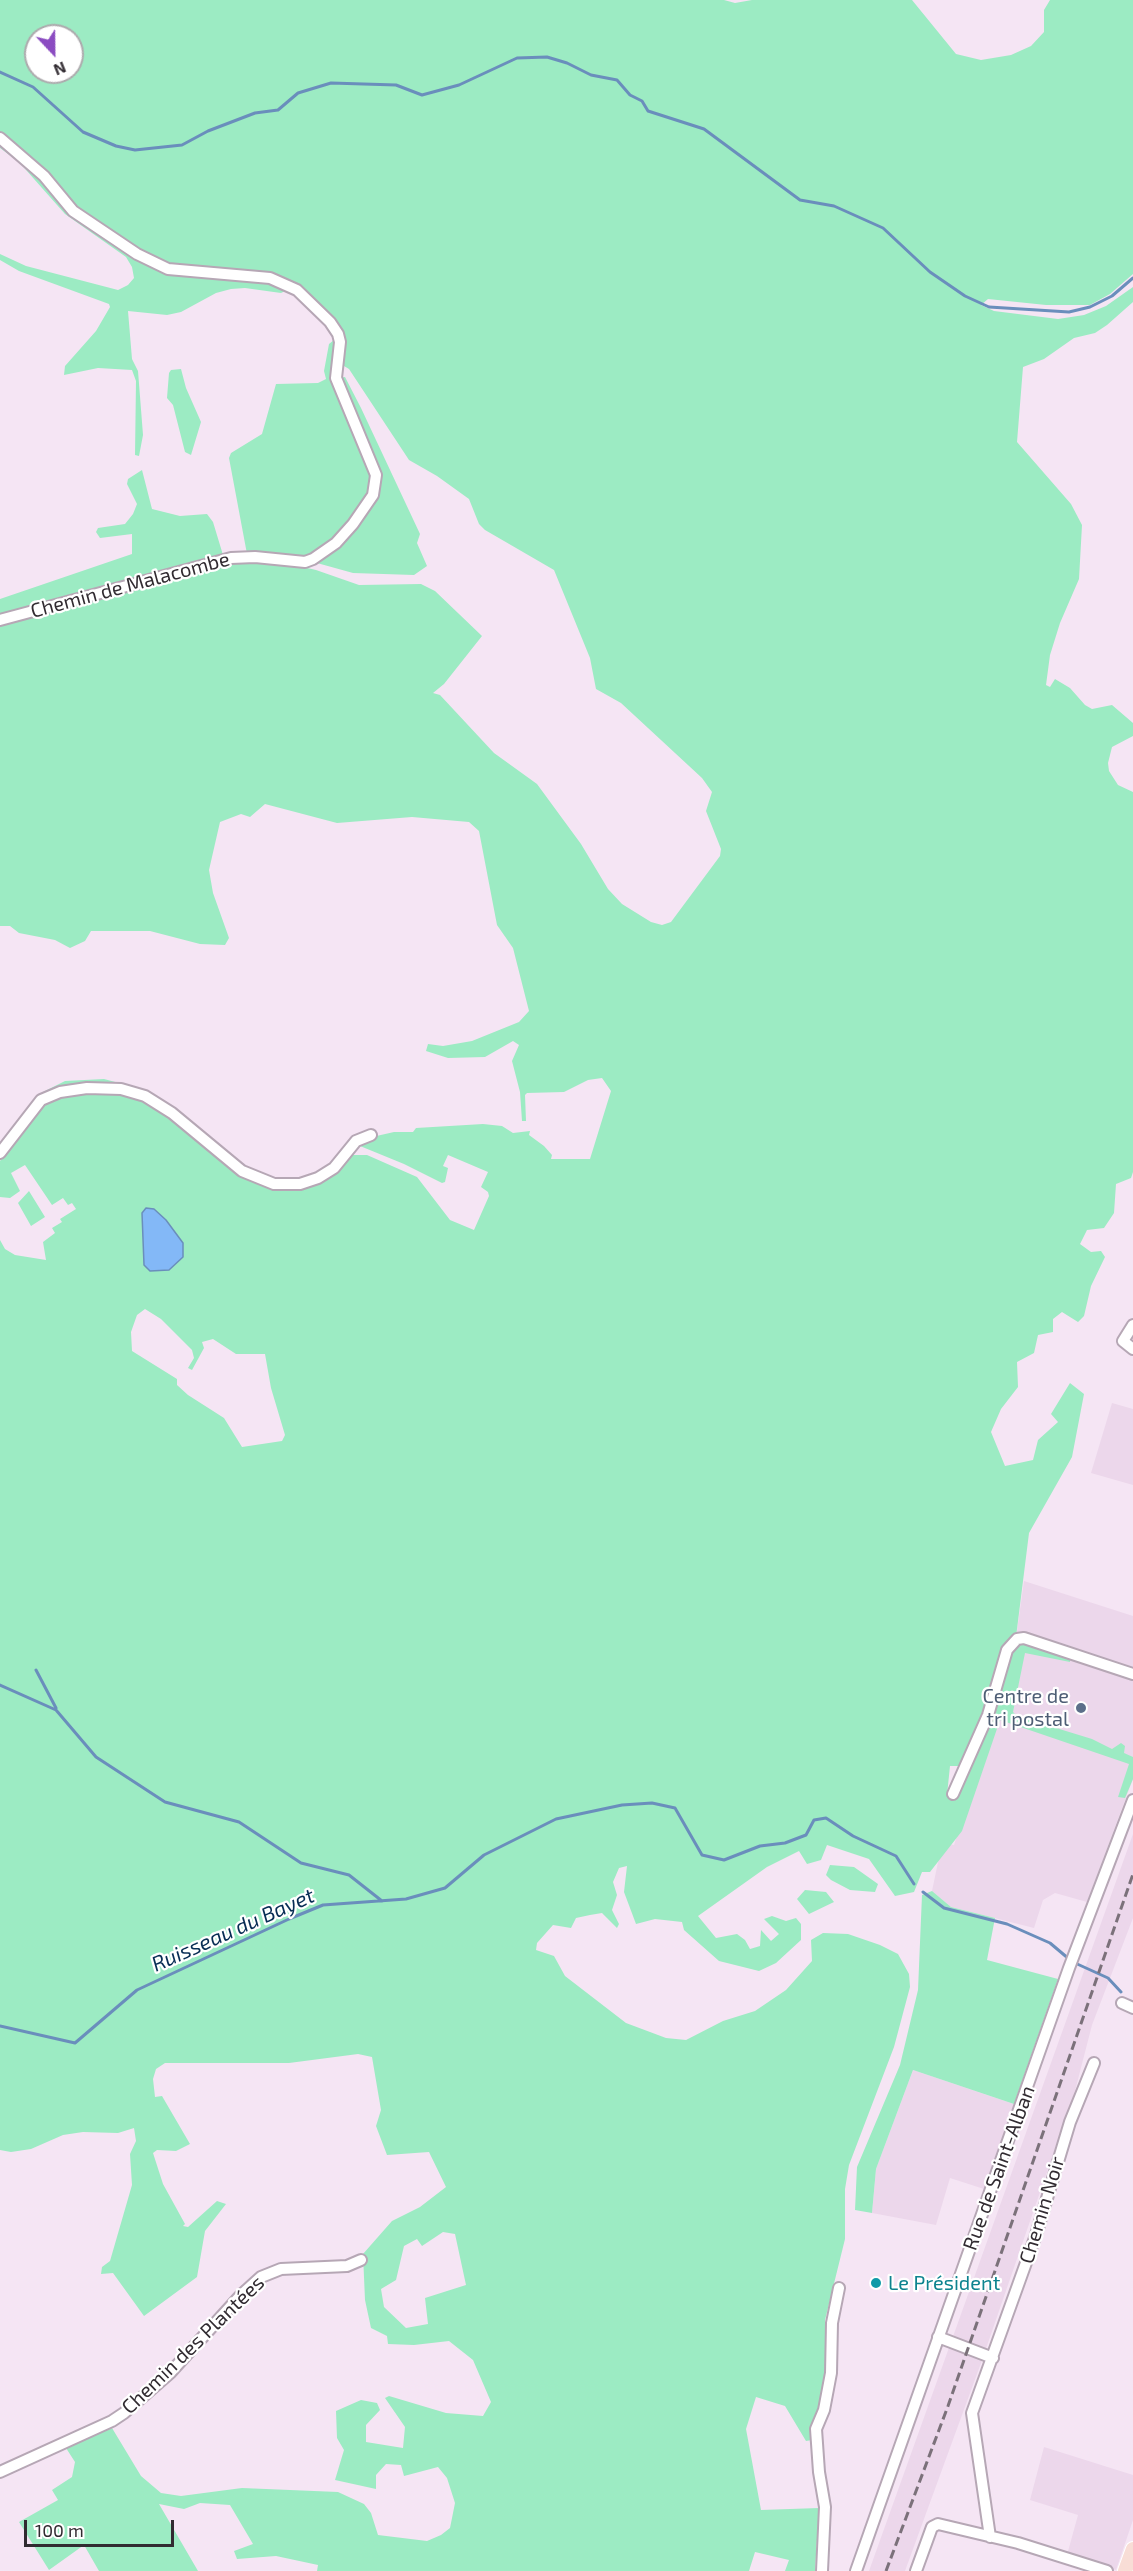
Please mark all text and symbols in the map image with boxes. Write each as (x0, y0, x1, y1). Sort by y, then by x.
north arrow (24, 24, 84, 84)
text: N (51, 58, 69, 80)
street label: Chemin de Malacombe (28, 547, 232, 623)
place label: Centre de tri postal (982, 1684, 1069, 1731)
marker: Centre de tri postal (1074, 1701, 1088, 1715)
water label: Ruisseau du Bayet (148, 1883, 318, 1977)
street label: Rue de Saint-Alban (958, 2082, 1040, 2254)
street label: Chemin Noir (1014, 2154, 1070, 2266)
street label: Chemin des Plantées (117, 2271, 269, 2419)
place label: Le Président (888, 2271, 1000, 2295)
marker: Le Président (869, 2276, 883, 2290)
scale bar (27, 2508, 177, 2546)
text: 100 m (35, 2519, 84, 2541)

